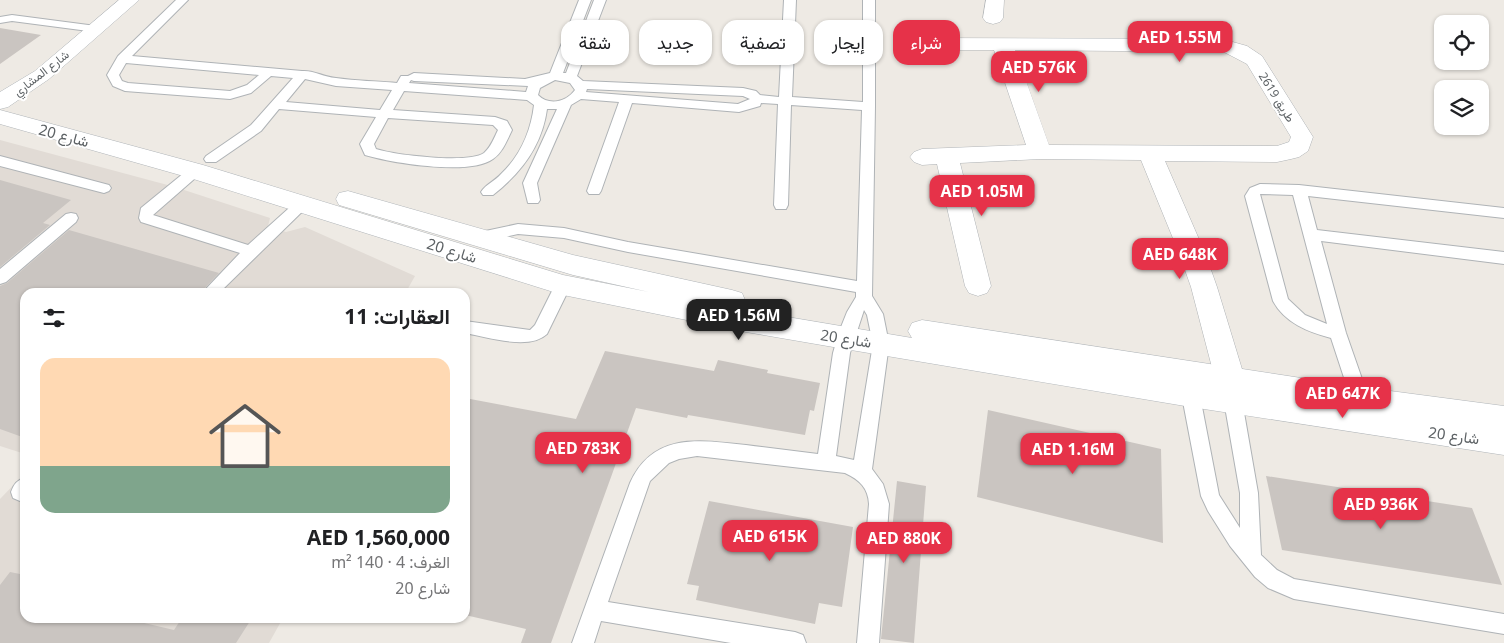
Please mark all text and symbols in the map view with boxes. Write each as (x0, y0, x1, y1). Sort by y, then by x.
map controls (1434, 15, 1489, 135)
button: locate (1434, 15, 1489, 70)
chip: شقة (561, 20, 629, 65)
chip: جديد (639, 20, 712, 65)
chip: تصفية (722, 20, 804, 65)
chip: إيجار (814, 20, 883, 65)
chip: شراء (893, 20, 960, 65)
pin: AED 1.55M (1123, 20, 1237, 63)
text: AED 1.55M (1139, 26, 1221, 48)
street label: شارع المشاري (10, 46, 74, 102)
pin: AED 576K (987, 51, 1091, 93)
text: AED 576K (1002, 56, 1076, 78)
street label: طريق 2619 (1255, 69, 1299, 125)
button: layers (1434, 80, 1489, 135)
street label: شارع 20 (36, 119, 91, 153)
pin: AED 1.05M (925, 174, 1039, 217)
text: AED 1.05M (941, 180, 1023, 202)
street label: شارع 20 (424, 233, 480, 269)
pin: AED 648K (1128, 238, 1232, 280)
text: AED 648K (1143, 243, 1217, 265)
pin: AED 1.56M (682, 298, 796, 341)
text: العقارات: 11 (344, 302, 450, 330)
icon: filters (40, 304, 68, 332)
text: AED 1.56M (698, 304, 780, 326)
street label: شارع 20 (819, 324, 873, 354)
pin: AED 647K (1291, 376, 1395, 419)
text: AED 647K (1306, 382, 1380, 404)
icon: home (200, 391, 290, 481)
street label: شارع 20 (1427, 422, 1481, 450)
pin: AED 783K (531, 432, 635, 474)
pin: AED 1.16M (1016, 432, 1130, 475)
text: AED 783K (546, 437, 620, 459)
text: AED 1.16M (1032, 438, 1114, 460)
pin: AED 936K (1329, 488, 1433, 530)
text: AED 936K (1344, 493, 1418, 515)
pin: AED 615K (718, 520, 822, 562)
pin: AED 880K (852, 522, 956, 564)
text: AED 1,560,000 (307, 523, 450, 551)
text: AED 615K (733, 525, 807, 547)
text: AED 880K (867, 527, 941, 549)
text: الغرف: 4 · 140 m² (331, 551, 450, 573)
text: شارع 20 (395, 577, 450, 599)

